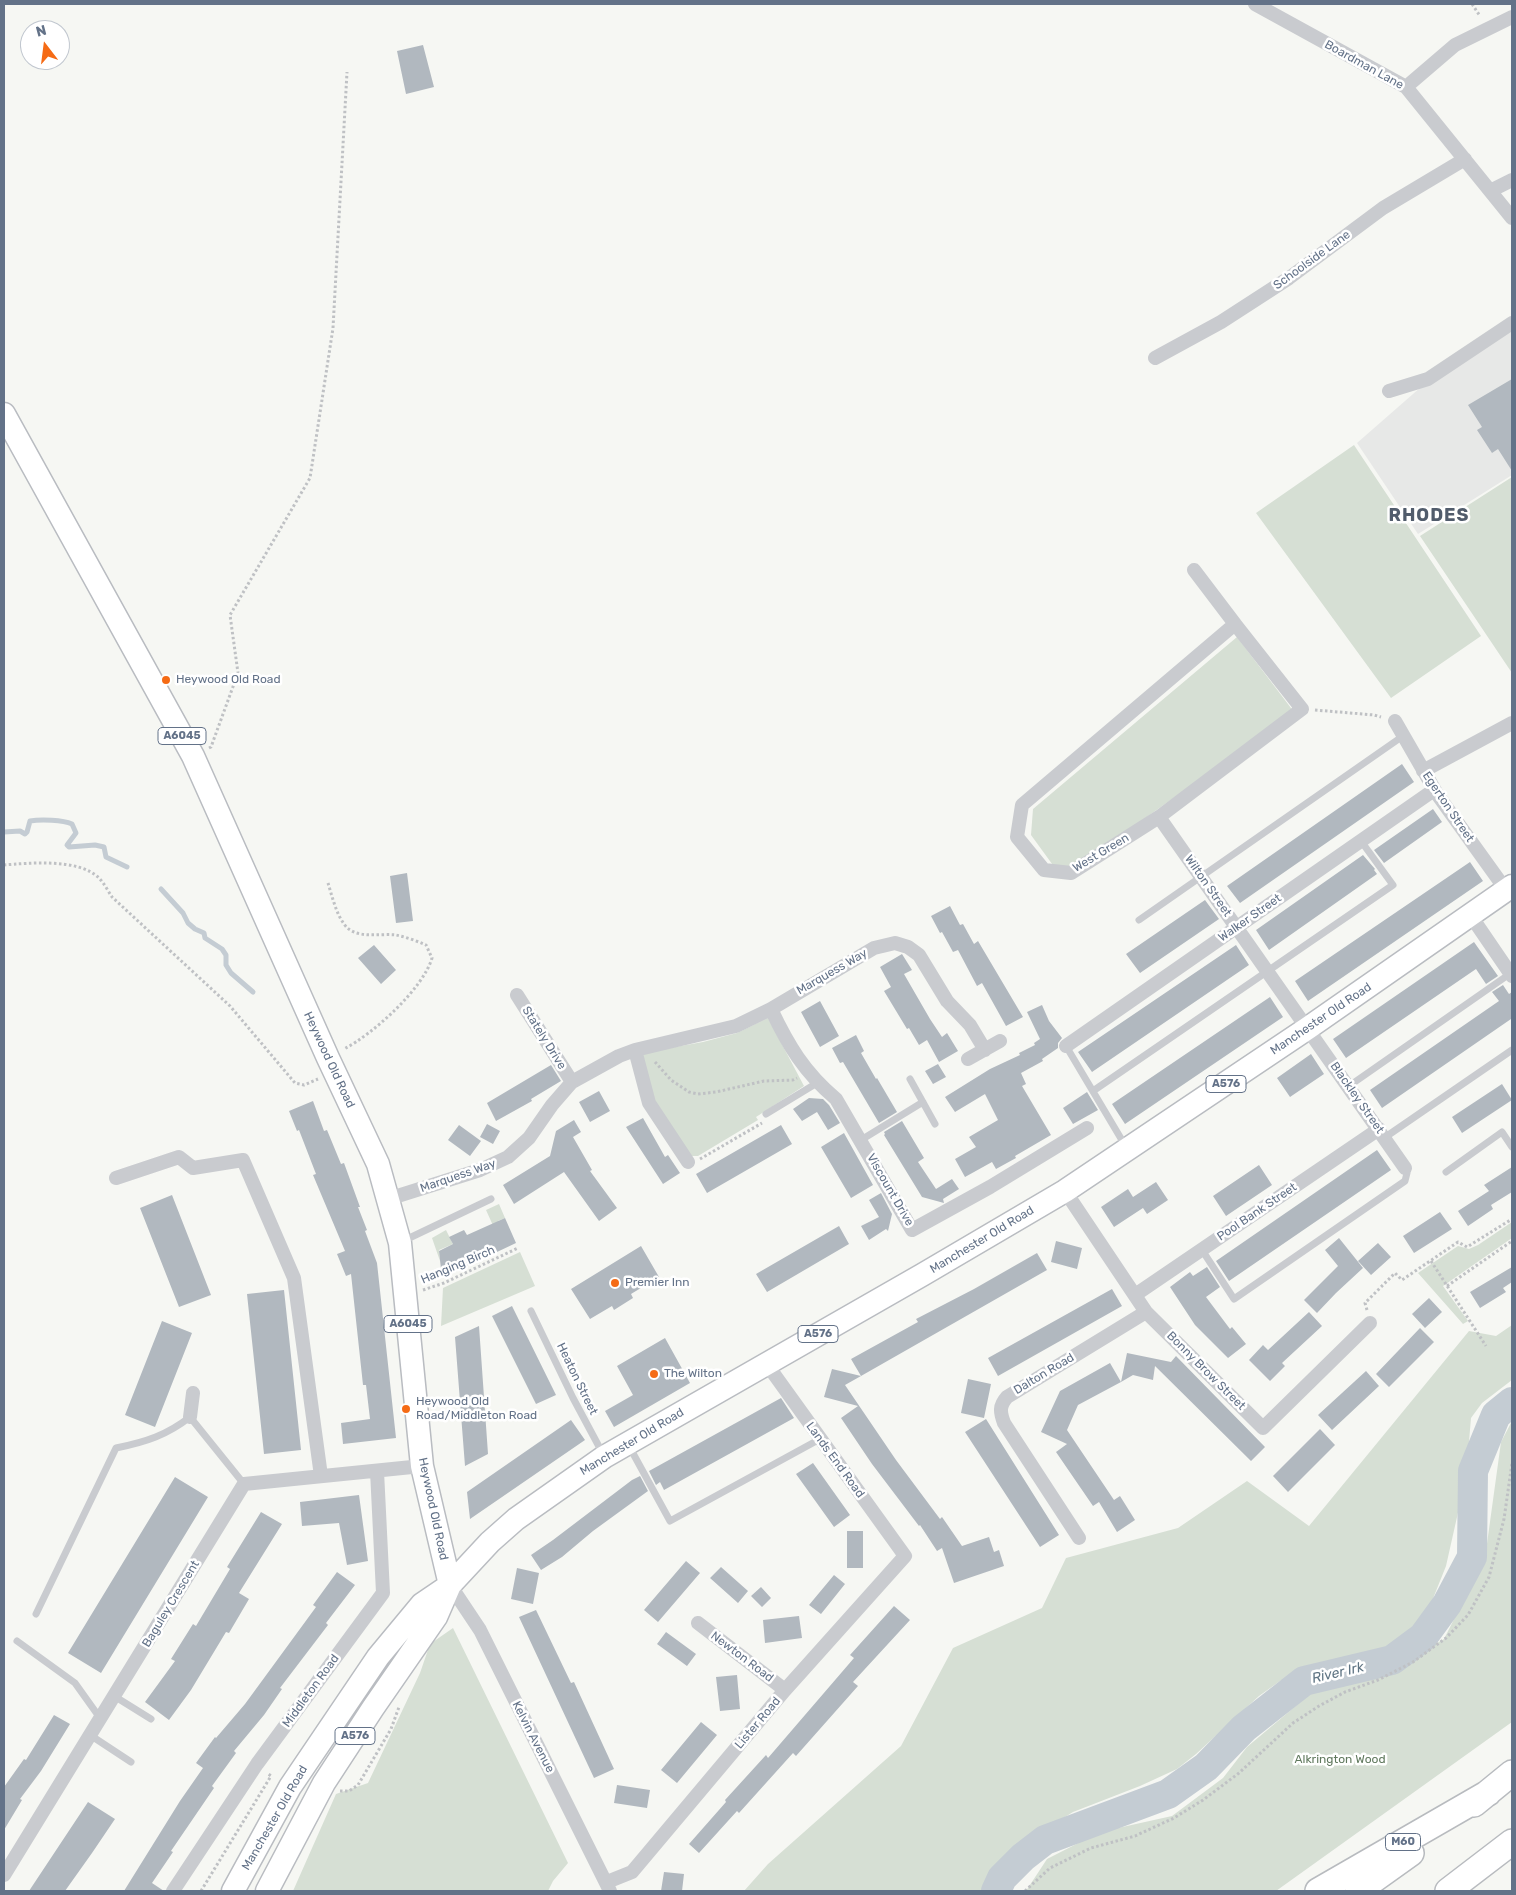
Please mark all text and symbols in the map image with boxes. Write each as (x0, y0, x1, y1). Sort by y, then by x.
north arrow (20, 20, 70, 70)
text: N (34, 21, 48, 41)
street label: Boardman Lane (1322, 37, 1406, 93)
street label: Schoolside Lane (1271, 227, 1353, 293)
district label: RHODES (1388, 505, 1470, 527)
place label: Heywood Old Road (176, 673, 281, 687)
marker: Heywood Old Road (160, 674, 172, 686)
road number: A6045 (158, 728, 206, 744)
street label: Egerton Street (1419, 769, 1477, 845)
street label: West Green (1070, 831, 1132, 875)
street label: Wilton Street (1181, 852, 1235, 920)
street label: Walker Street (1216, 891, 1284, 945)
street label: Marquess Way (794, 946, 870, 998)
street label: Manchester Old Road (1268, 980, 1374, 1058)
street label: Stately Drive (519, 1004, 569, 1072)
street label: Heywood Old Road (300, 1010, 358, 1110)
street label: Blackley Street (1327, 1059, 1387, 1137)
road number: A576 (1206, 1076, 1246, 1092)
street label: Viscount Drive (863, 1151, 917, 1229)
street label: Marquess Way (418, 1156, 498, 1196)
street label: Pool Bank Street (1214, 1180, 1300, 1244)
street label: Manchester Old Road (927, 1203, 1037, 1277)
street label: Hanging Birch (419, 1243, 497, 1287)
place label: Premier Inn (625, 1276, 689, 1290)
marker: Premier Inn (609, 1277, 621, 1289)
road number: A6045 (384, 1316, 432, 1332)
road number: A576 (798, 1326, 838, 1342)
street label: Bonny Brow Street (1164, 1329, 1248, 1413)
street label: Heaton Street (553, 1341, 601, 1417)
street label: Dalton Road (1011, 1350, 1077, 1398)
place label: The Wilton (664, 1367, 722, 1381)
marker: The Wilton (648, 1368, 660, 1380)
place label: Heywood Old Road/Middleton Road (416, 1395, 537, 1423)
marker: Heywood Old Road/Middleton Road (400, 1403, 412, 1415)
street label: Manchester Old Road (577, 1405, 687, 1479)
street label: Lands End Road (803, 1419, 867, 1501)
street label: Heywood Old Road (415, 1456, 451, 1562)
street label: Baguley Crescent (139, 1558, 203, 1650)
street label: Newton Road (708, 1629, 776, 1685)
street label: Middleton Road (280, 1652, 342, 1730)
water label: River Irk (1310, 1659, 1366, 1687)
street label: Lister Road (732, 1694, 784, 1752)
street label: Kelvin Avenue (509, 1699, 557, 1775)
road number: A576 (335, 1728, 375, 1744)
park label: Alkrington Wood (1294, 1753, 1386, 1767)
street label: Manchester Old Road (239, 1763, 311, 1873)
road number: M60 (1386, 1834, 1420, 1850)

